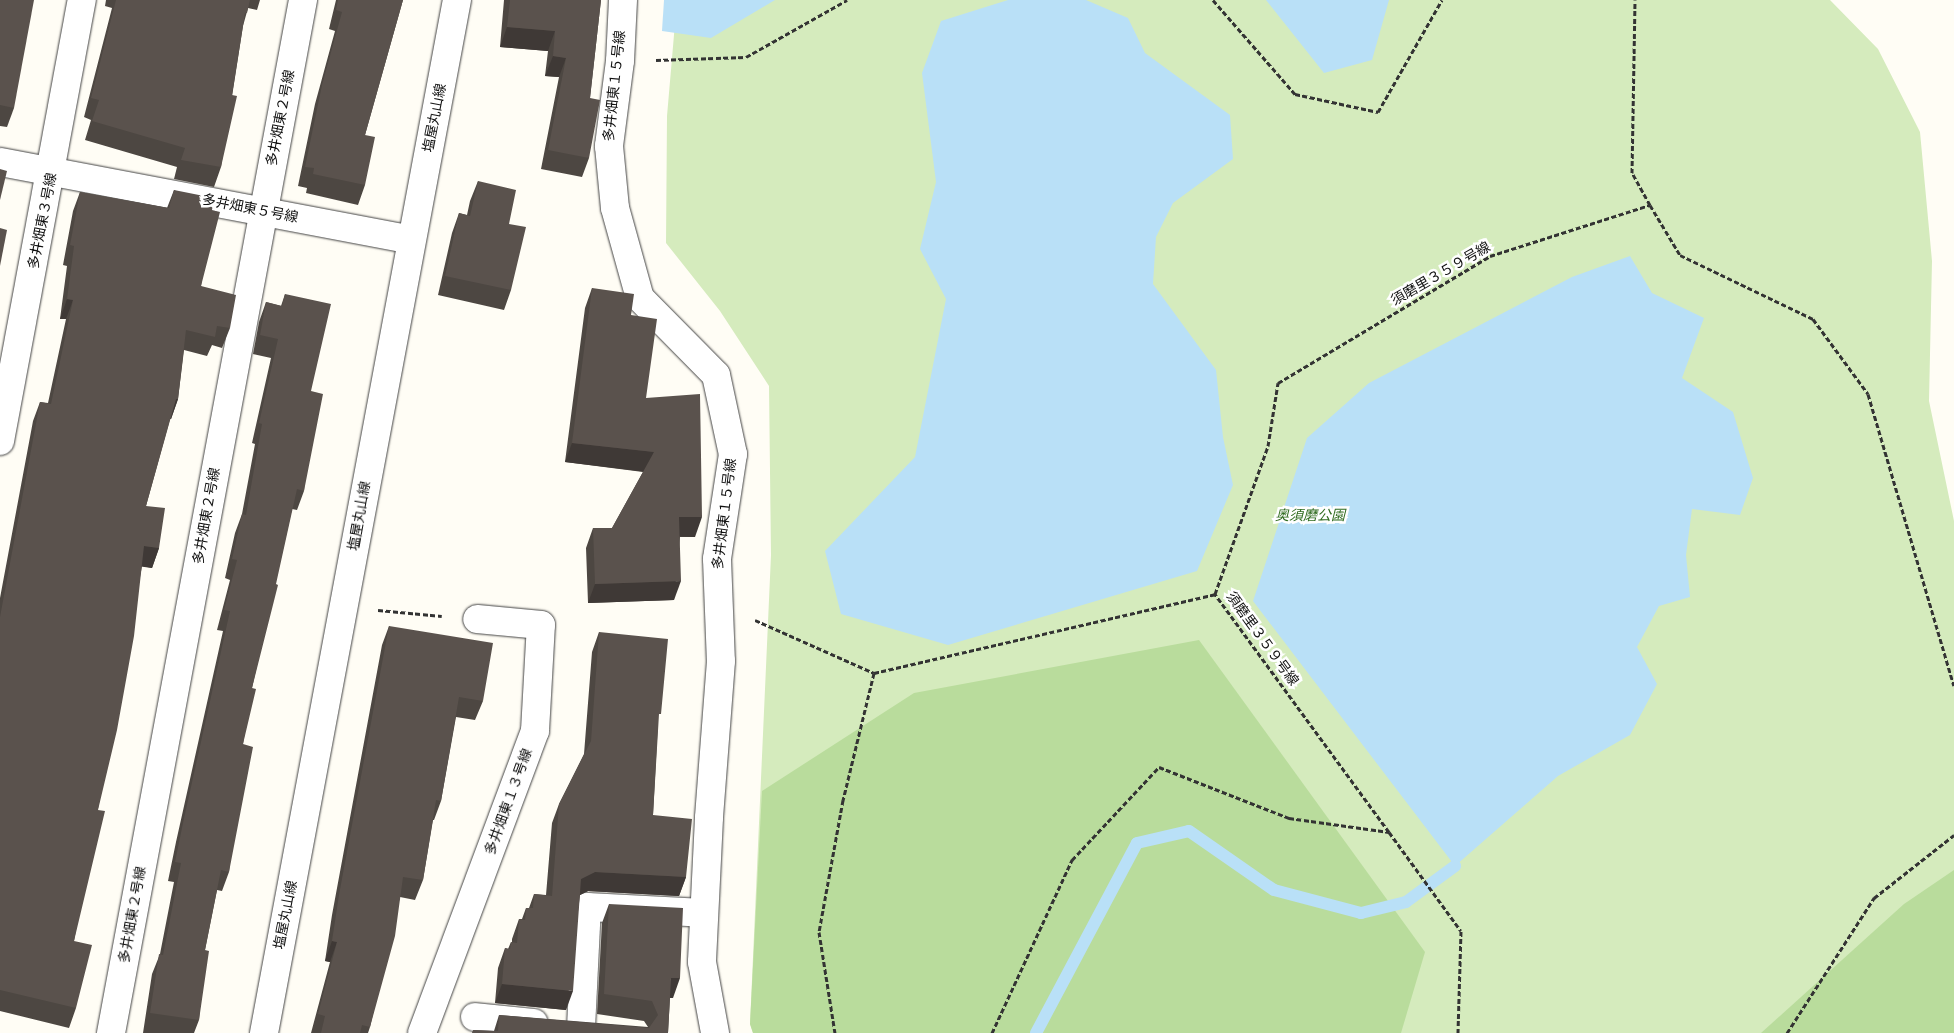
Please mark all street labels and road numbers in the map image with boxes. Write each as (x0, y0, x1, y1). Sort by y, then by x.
street label: 多井畑東１５号線 (601, 29, 629, 143)
street label: 多井畑東２号線 (263, 68, 299, 168)
street label: 塩屋丸山線 (420, 82, 450, 154)
street label: 多井畑東３号線 (25, 171, 61, 271)
street label: 多井畑東５号線 (200, 191, 300, 227)
street label: 須磨里３５９号線 (1388, 239, 1494, 309)
street label: 多井畑東１５号線 (710, 457, 740, 571)
street label: 多井畑東２号線 (190, 466, 224, 566)
street label: 塩屋丸山線 (346, 480, 374, 552)
street label: 須磨里３５９号線 (1222, 589, 1302, 689)
street label: 多井畑東１３号線 (482, 747, 536, 857)
street label: 多井畑東２号線 (116, 865, 150, 965)
street label: 塩屋丸山線 (271, 879, 301, 951)

